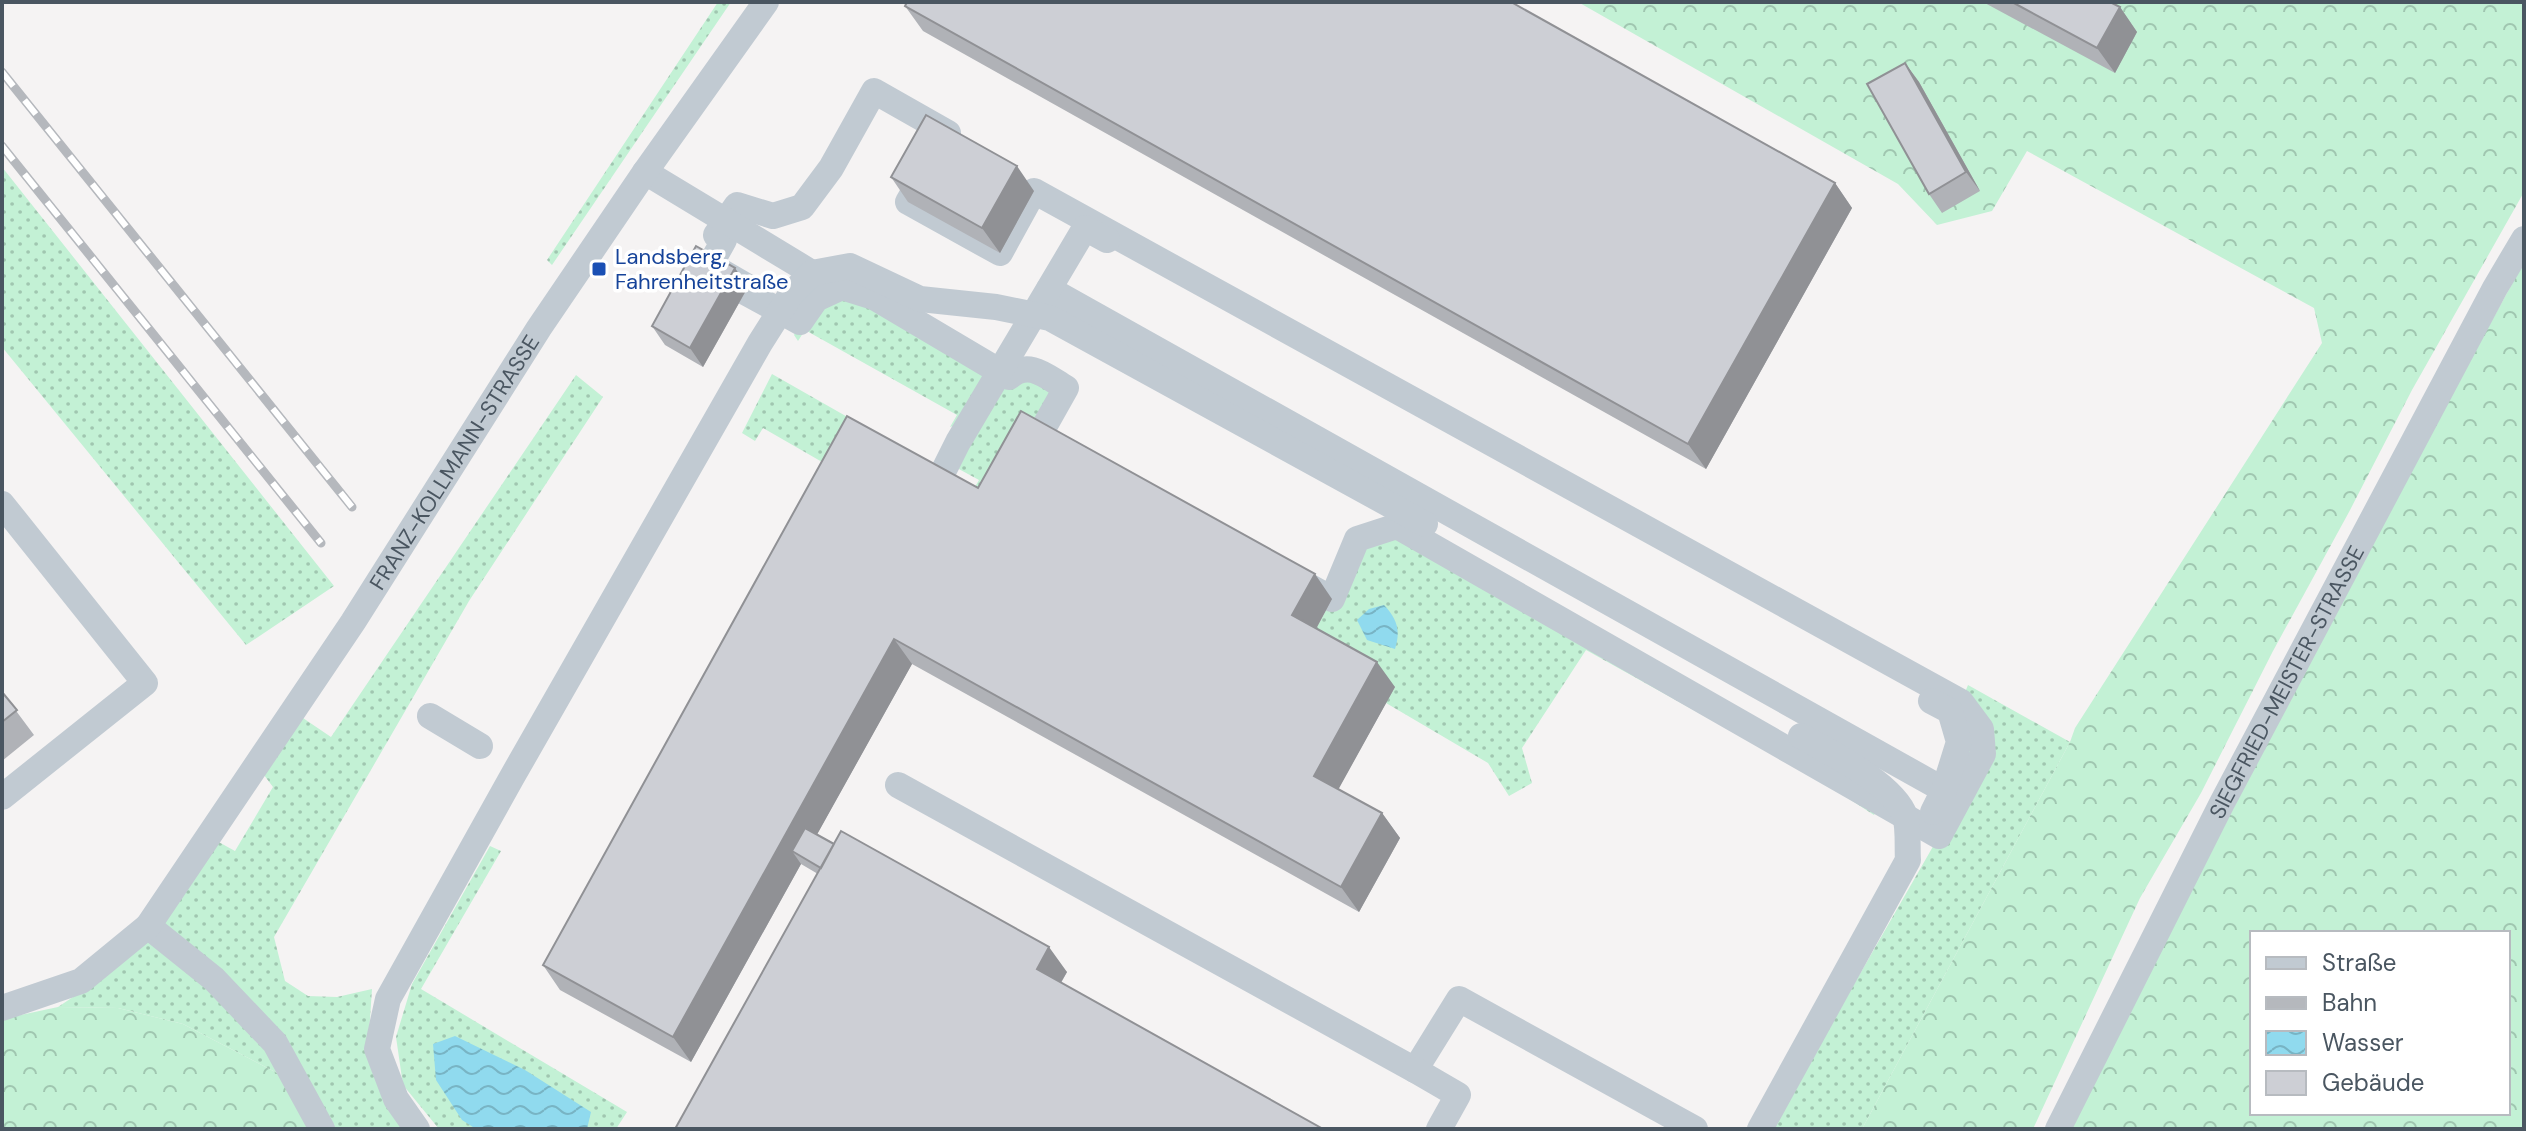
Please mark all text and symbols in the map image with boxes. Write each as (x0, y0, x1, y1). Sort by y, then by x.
place label: Landsberg, Fahrenheitstraße (615, 242, 789, 296)
marker: Landsberg, Fahrenheitstraße (590, 260, 608, 278)
street label: FRANZ-KOLLMANN-STRASSE (363, 329, 546, 595)
street label: SIEGFRIED-MEISTER-STRASSE (2202, 540, 2370, 823)
legend (2250, 931, 2510, 1115)
text: Straße (2322, 947, 2396, 978)
text: Bahn (2322, 987, 2377, 1018)
text: Wasser (2322, 1027, 2404, 1058)
text: Gebäude (2322, 1067, 2424, 1098)

